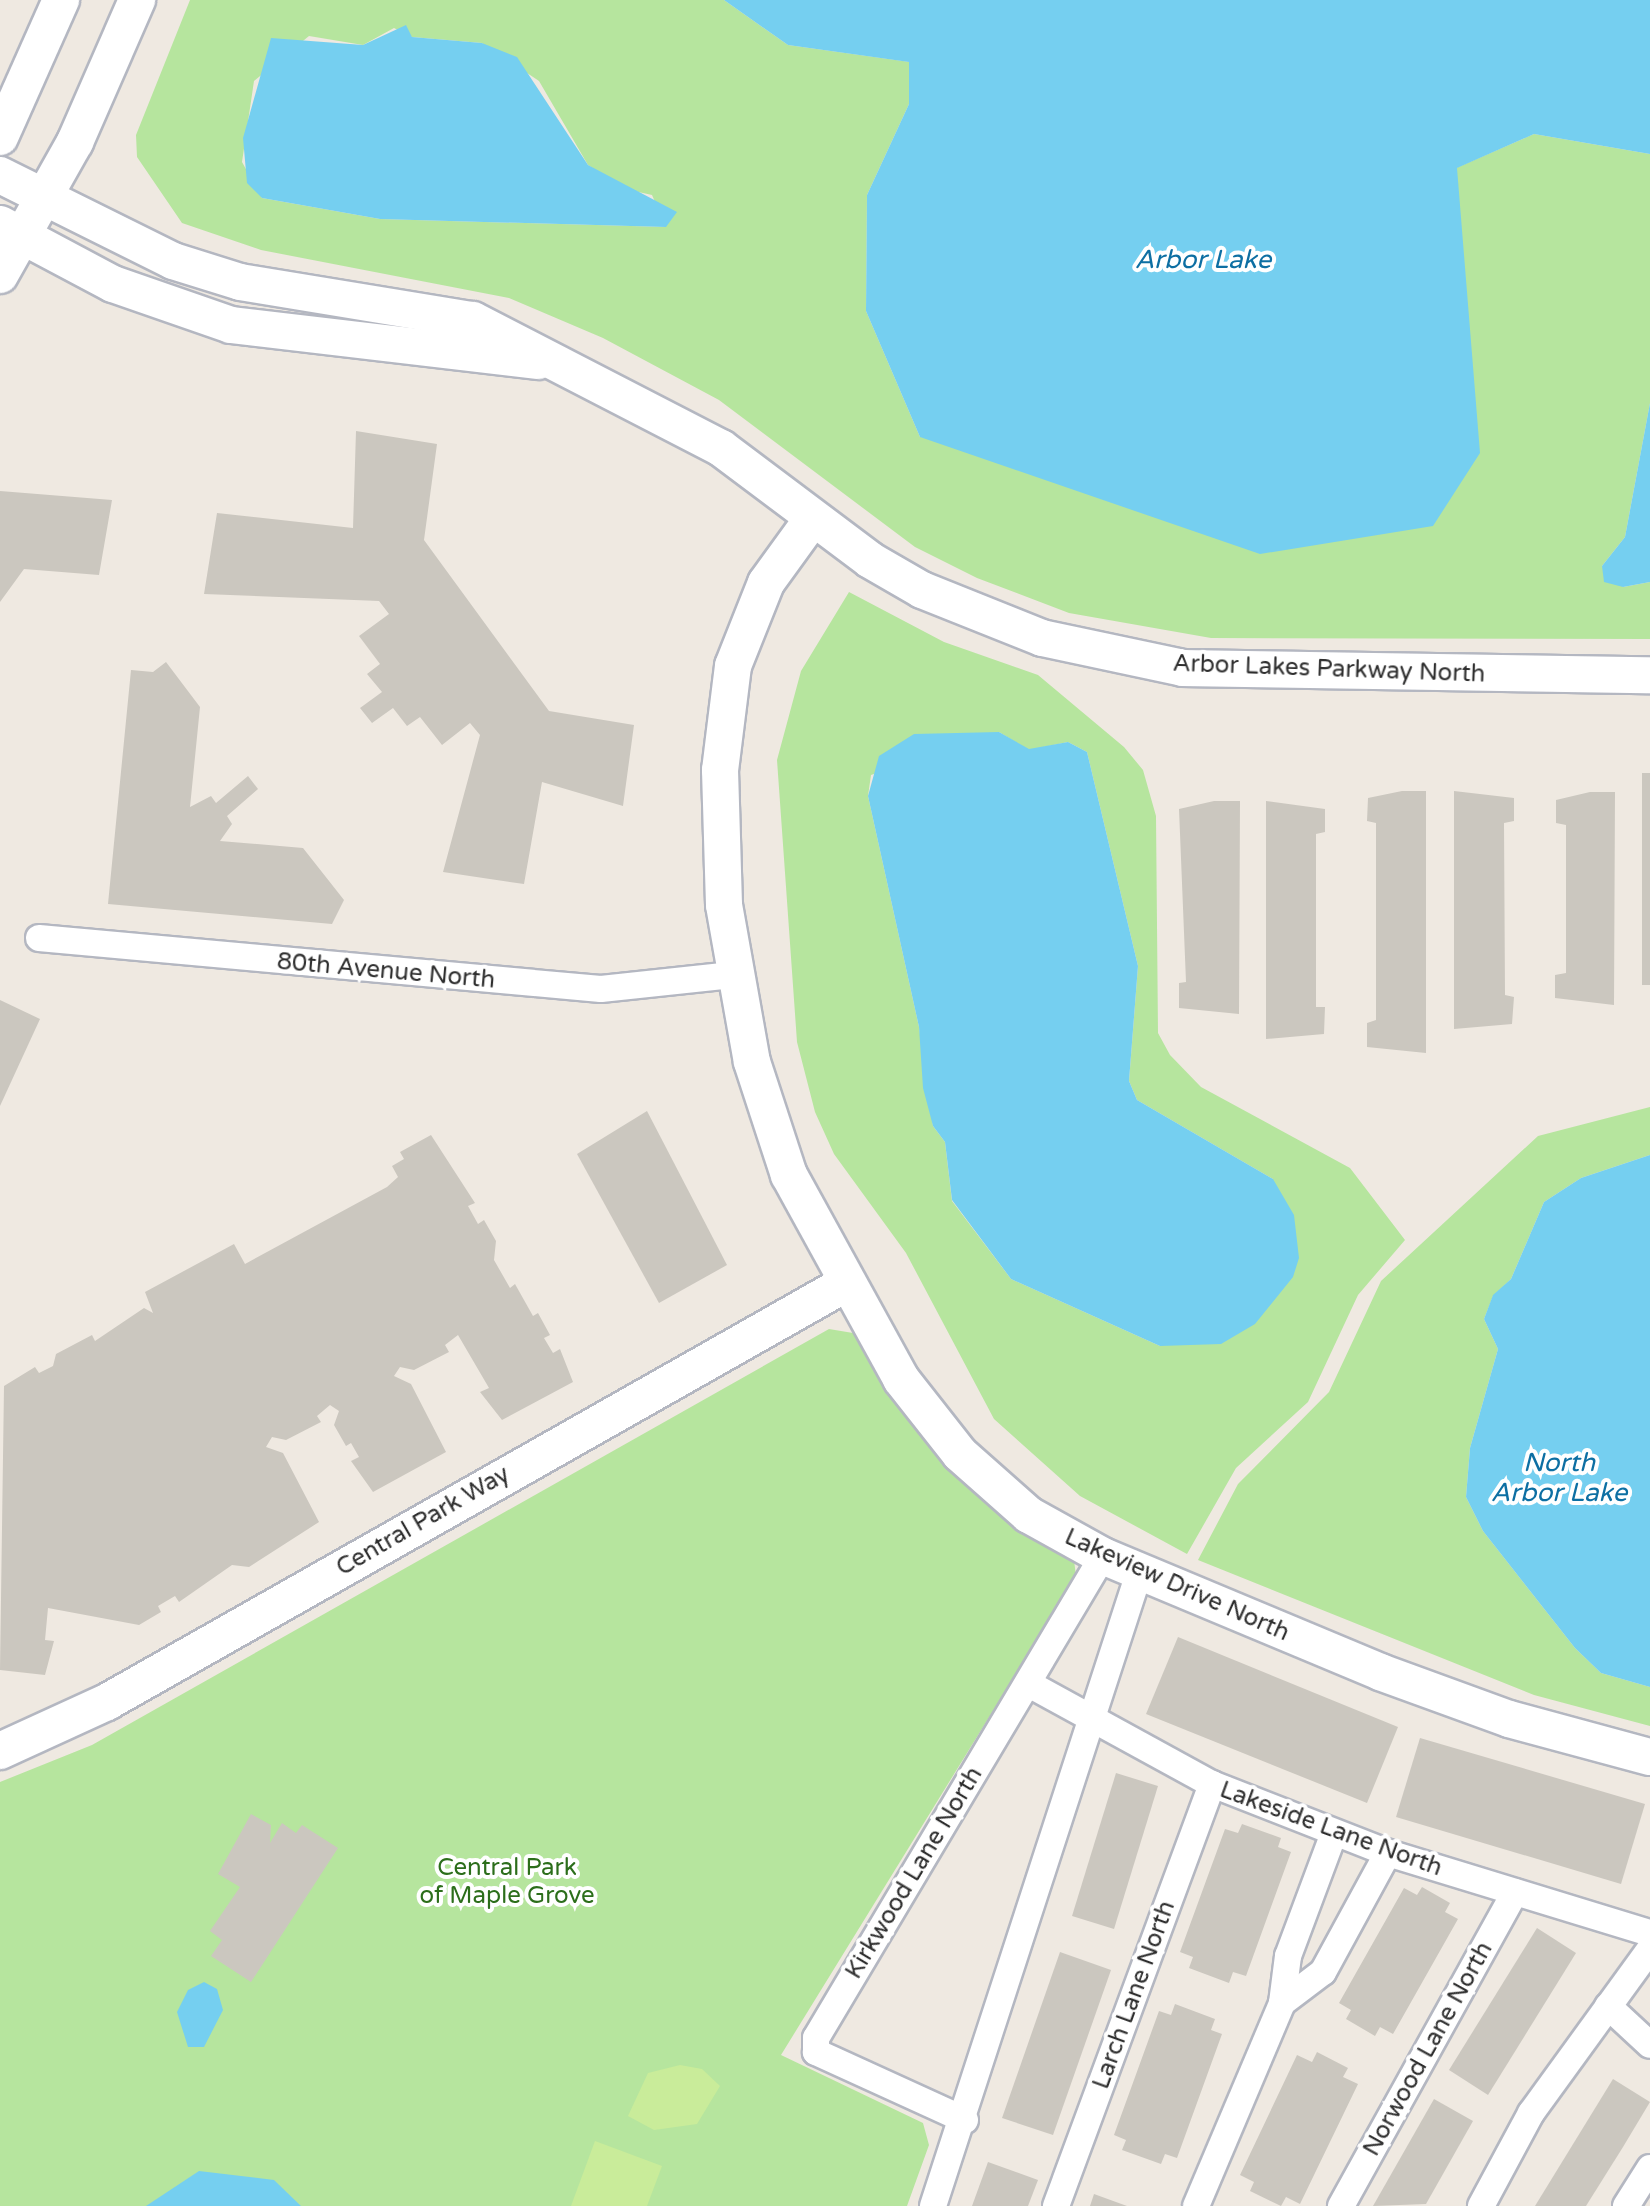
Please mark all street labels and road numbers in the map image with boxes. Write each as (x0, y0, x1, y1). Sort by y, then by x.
street label: Arbor Lakes Parkway North (1172, 649, 1486, 689)
street label: 80th Avenue North (276, 947, 496, 995)
street label: Central Park Way (331, 1460, 515, 1582)
street label: Lakeview Drive North (1060, 1522, 1294, 1648)
street label: Kirkwood Lane North (839, 1762, 989, 1984)
street label: Lakeside Lane North (1216, 1775, 1446, 1883)
street label: Larch Lane North (1087, 1897, 1181, 2093)
street label: Norwood Lane North (1357, 1937, 1499, 2161)

